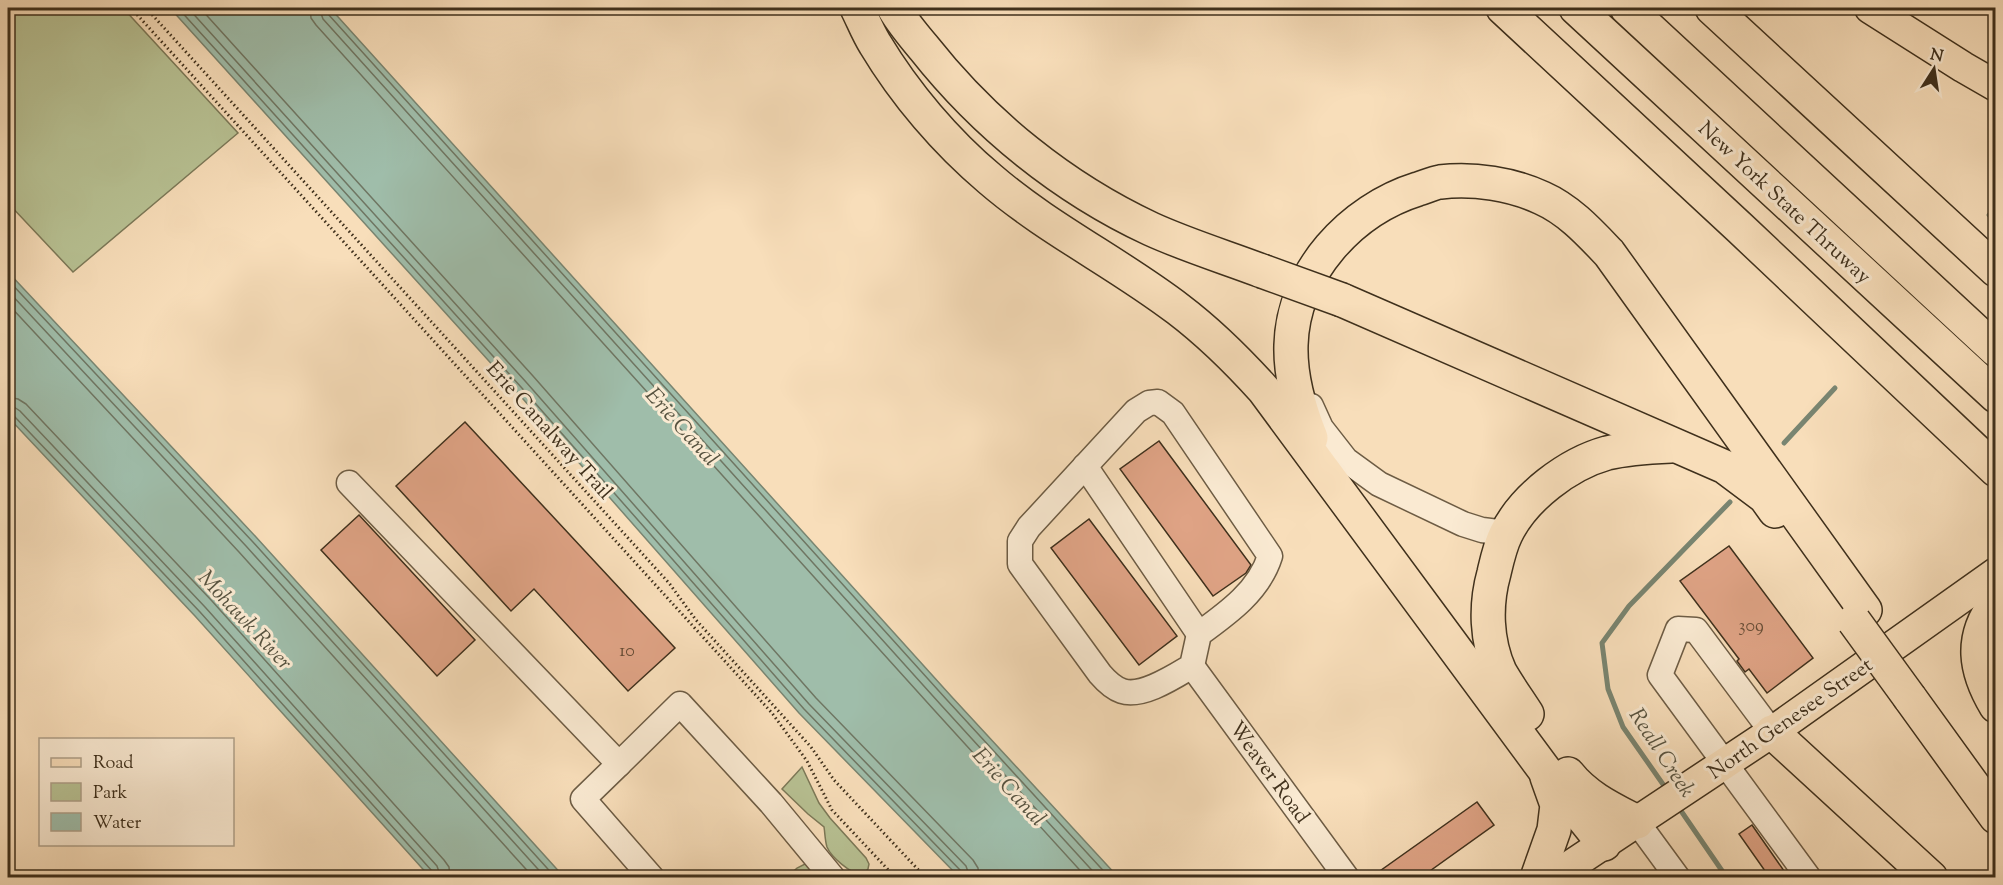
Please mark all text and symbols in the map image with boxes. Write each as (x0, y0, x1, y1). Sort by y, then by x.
north arrow (1904, 39, 1964, 99)
text: N (1928, 44, 1945, 69)
street label: New York State Thruway (1690, 115, 1877, 292)
street label: Erie Canalway Trail (478, 356, 619, 507)
water label: Erie Canal (636, 381, 725, 475)
water label: Mohawk River (189, 564, 299, 678)
house number: 309 (1738, 614, 1764, 640)
house number: 10 (619, 639, 635, 665)
street label: North Genesee Street (1703, 651, 1880, 788)
water label: Reall Creek (1620, 703, 1701, 805)
street label: Weaver Road (1221, 716, 1316, 831)
legend (39, 738, 234, 846)
water label: Erie Canal (963, 741, 1052, 835)
text: Road (93, 751, 133, 777)
text: Park (93, 781, 128, 807)
text: Water (93, 811, 142, 837)

